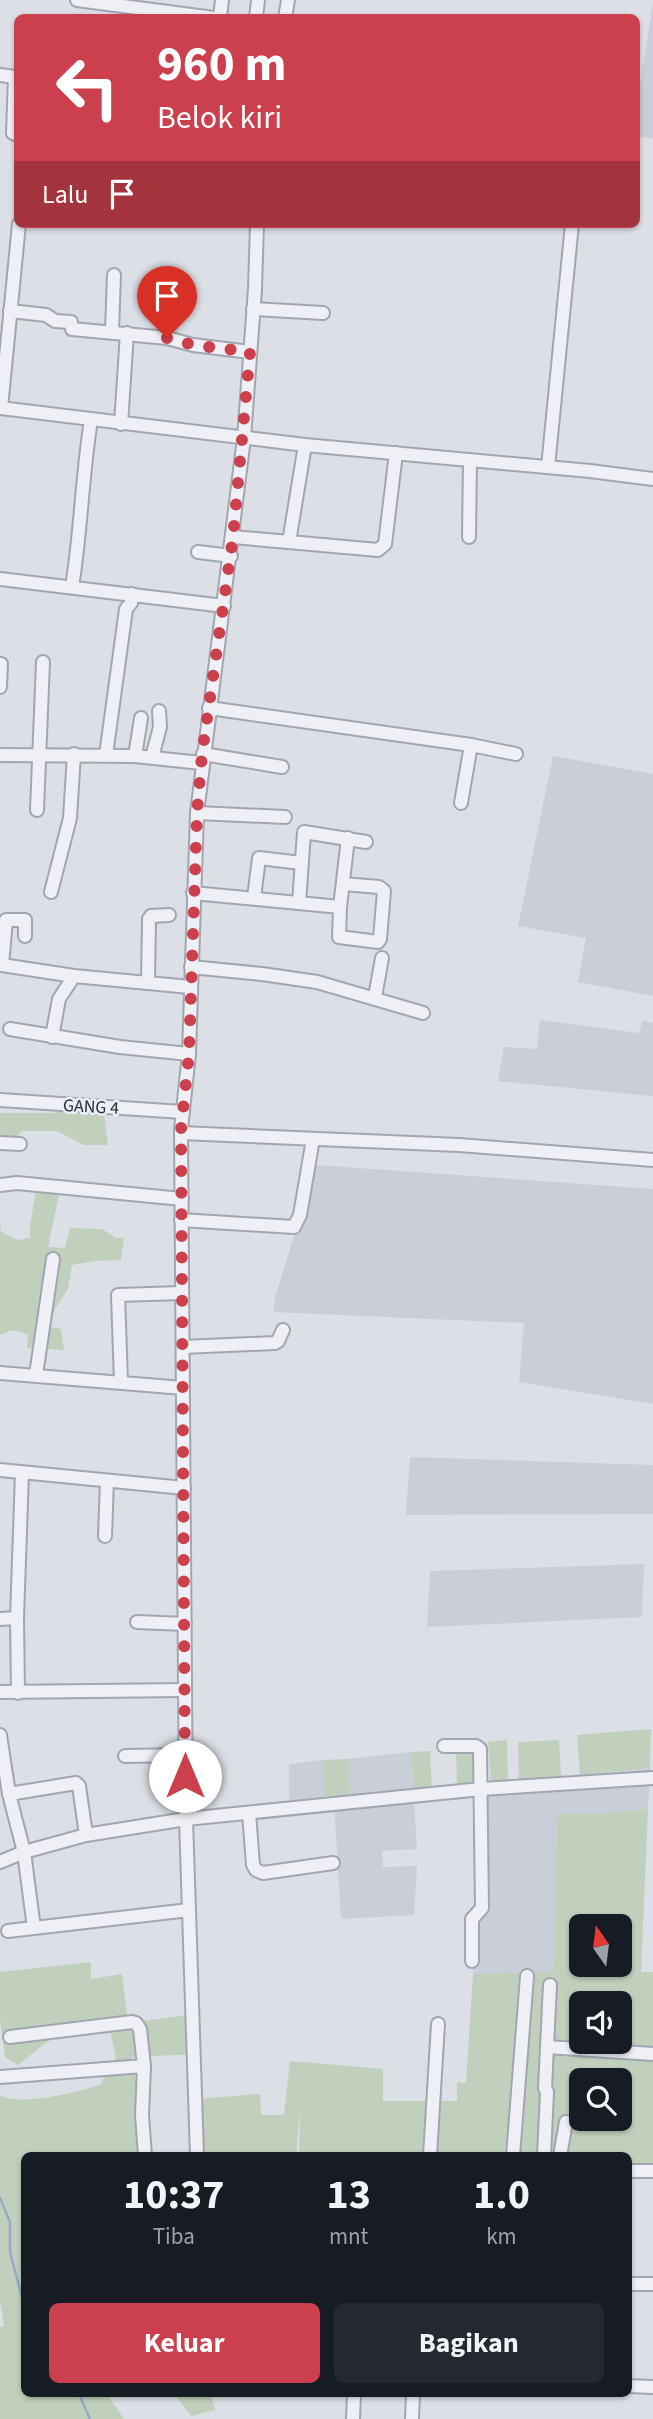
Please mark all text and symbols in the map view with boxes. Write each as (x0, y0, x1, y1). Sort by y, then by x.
text: 960 m (157, 30, 286, 100)
icon: left (42, 42, 133, 133)
text: Belok kiri (157, 95, 282, 141)
icon: arrive (103, 175, 141, 213)
text: Lalu (42, 176, 89, 213)
pin (137, 266, 197, 338)
icon: arrive (148, 277, 186, 315)
street label: GANG 4 (62, 1093, 120, 1121)
position arrow (148, 1739, 222, 1813)
north arrow (569, 1914, 632, 1978)
map controls (569, 1914, 632, 2131)
button: sound (569, 1991, 632, 2054)
button: search (569, 2068, 632, 2131)
text: 10:37 (123, 2165, 224, 2225)
text: 13 (327, 2165, 371, 2225)
text: 1.0 (473, 2165, 530, 2225)
text: Tiba (153, 2220, 195, 2253)
text: mnt (329, 2220, 368, 2253)
text: km (486, 2220, 517, 2253)
button: Keluar (49, 2303, 320, 2383)
button: Bagikan (334, 2303, 604, 2383)

